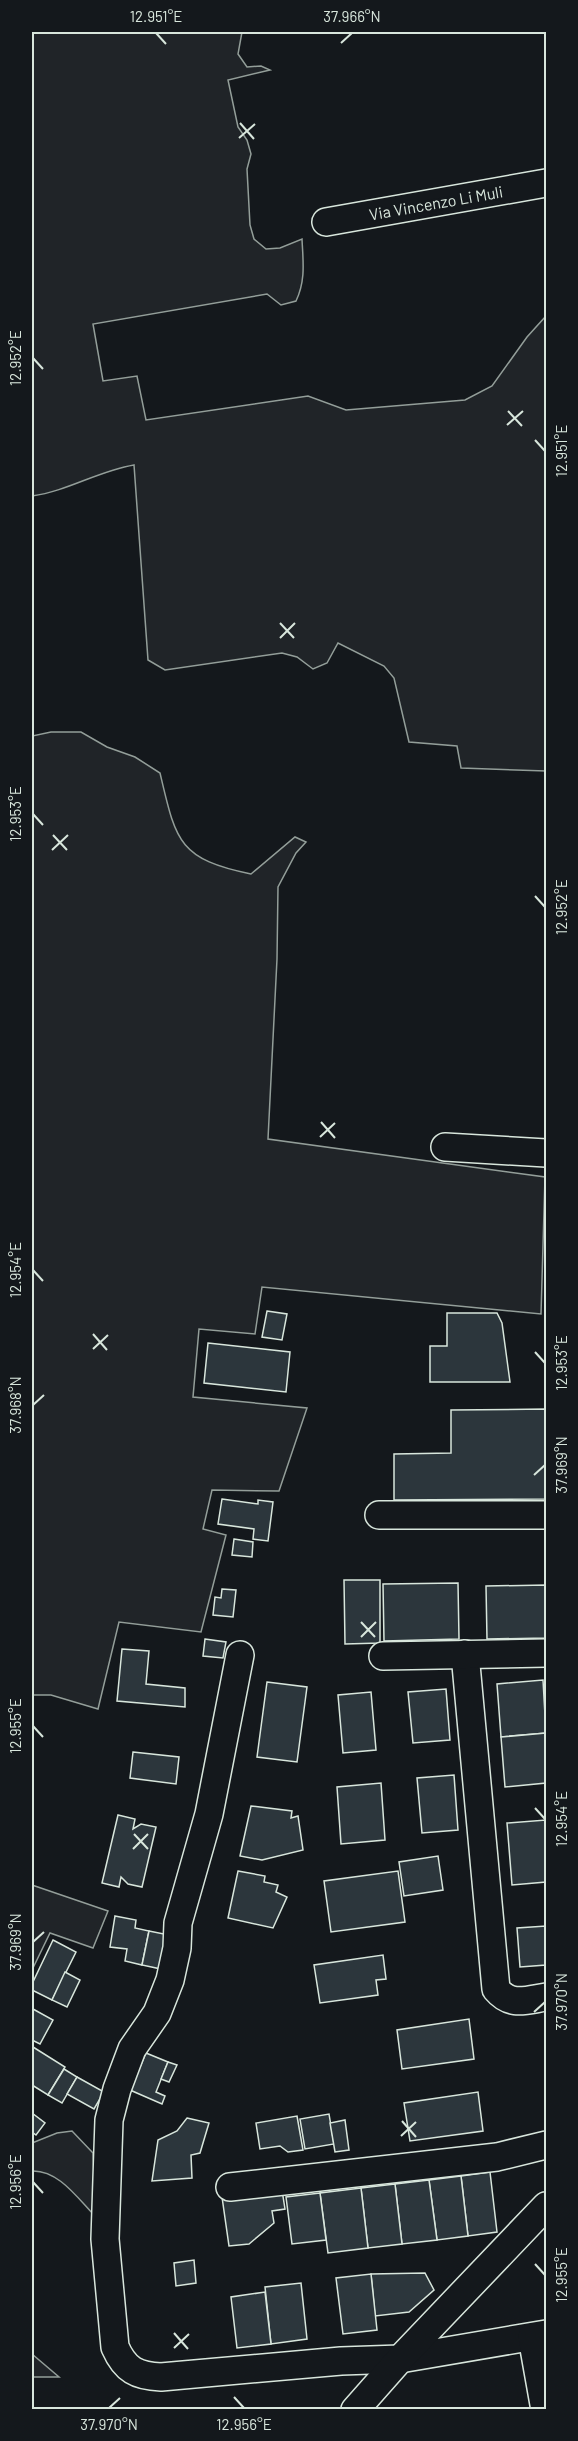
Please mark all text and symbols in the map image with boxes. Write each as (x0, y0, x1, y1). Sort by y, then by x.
text: 12.951°E (130, 7, 182, 25)
text: 37.966°N (323, 7, 381, 25)
street label: Via Vincenzo Li Muli (368, 181, 504, 224)
text: 12.952°E (6, 330, 24, 386)
text: 12.951°E (552, 425, 570, 477)
text: 12.953°E (6, 786, 24, 842)
text: 12.952°E (552, 879, 570, 935)
text: 12.954°E (6, 1242, 24, 1298)
text: 12.953°E (552, 1335, 570, 1391)
text: 37.968°N (6, 1376, 24, 1434)
text: 37.969°N (552, 1436, 570, 1494)
text: 12.955°E (6, 1698, 24, 1754)
text: 12.954°E (552, 1791, 570, 1847)
text: 37.969°N (6, 1913, 24, 1971)
text: 37.970°N (552, 1973, 570, 2031)
text: 12.956°E (6, 2154, 24, 2210)
text: 12.955°E (552, 2247, 570, 2303)
text: 37.970°N (80, 2415, 138, 2433)
text: 12.956°E (216, 2415, 272, 2433)

